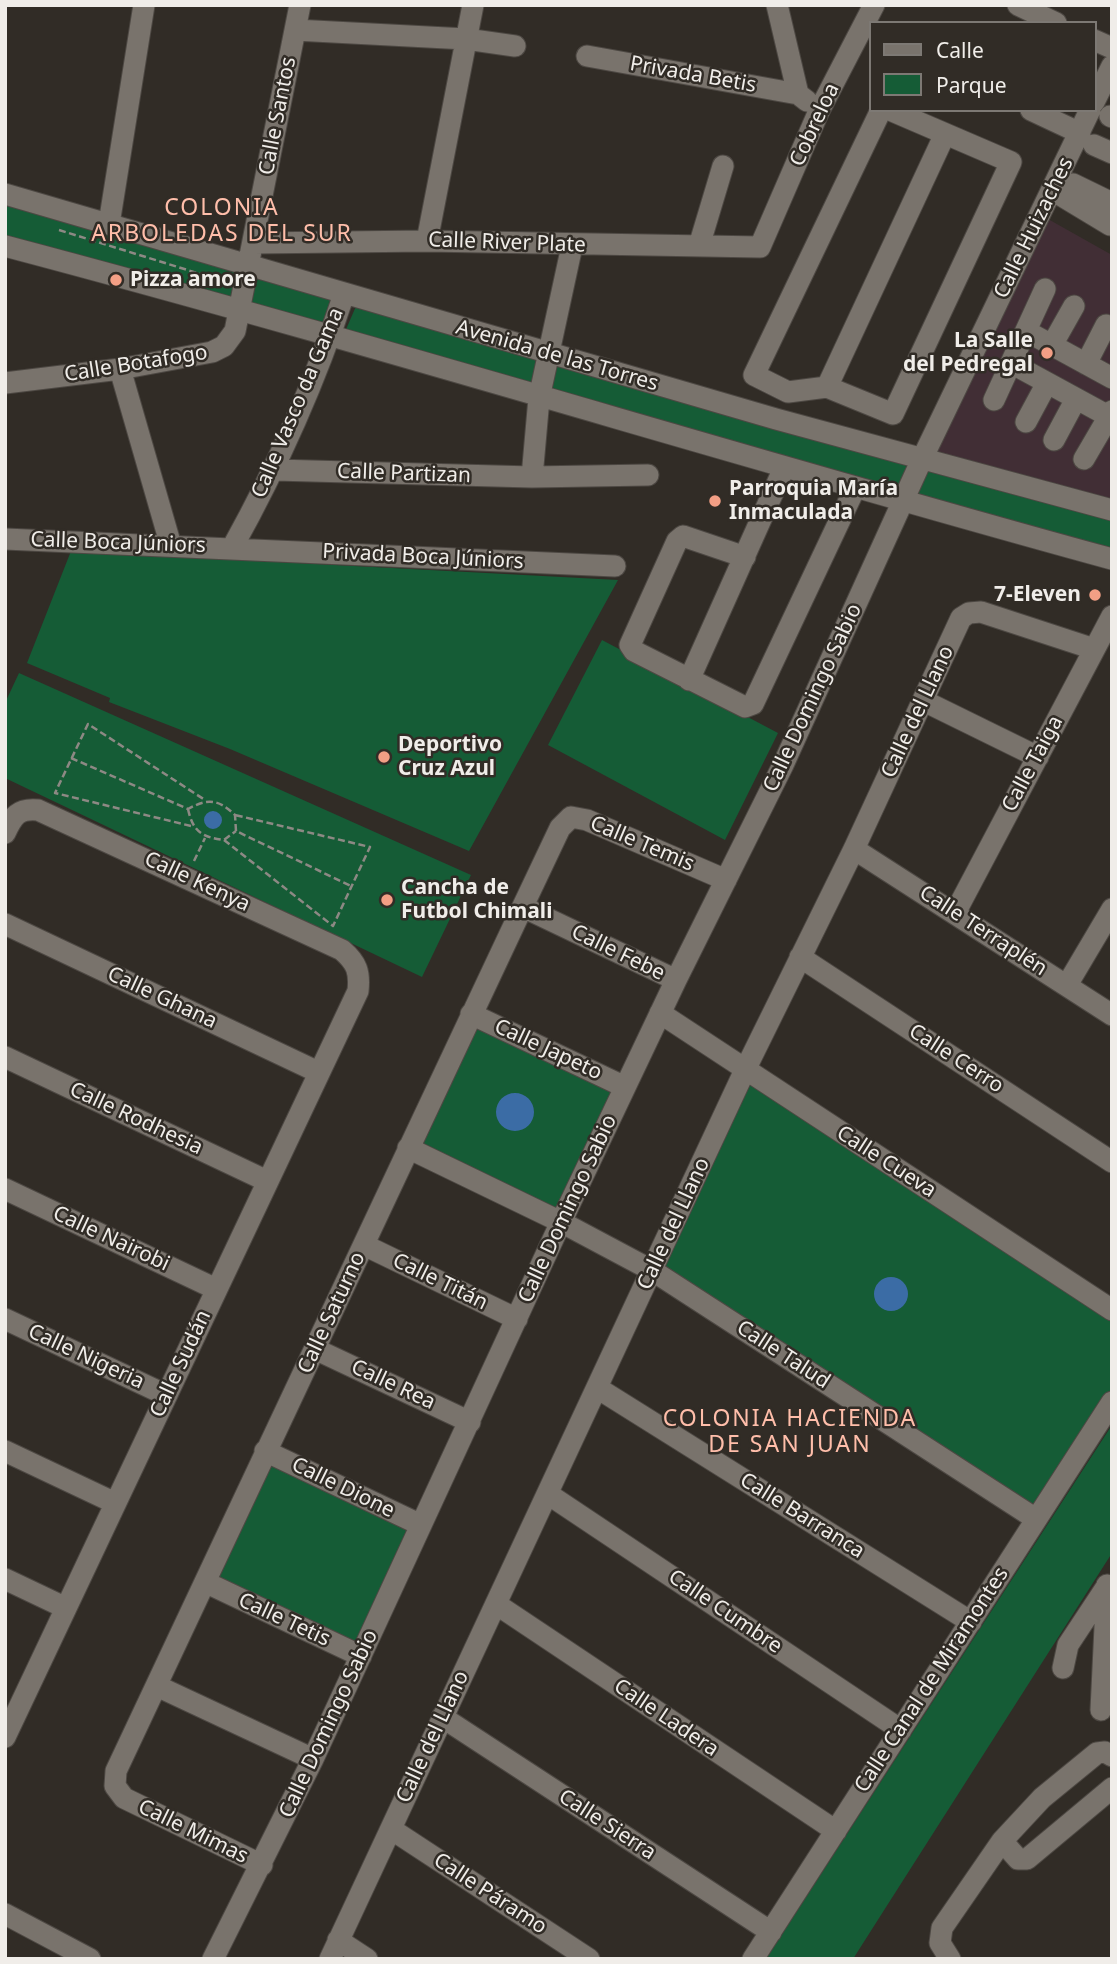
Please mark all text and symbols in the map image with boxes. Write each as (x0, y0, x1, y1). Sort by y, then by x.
legend (869, 21, 1096, 112)
text: Calle (936, 36, 984, 64)
street label: Privada Betis (628, 51, 758, 99)
street label: Calle Santos (254, 55, 302, 177)
text: Parque (936, 71, 1006, 99)
street label: Cobreloa (785, 79, 845, 171)
street label: Calle Huizaches (989, 153, 1079, 303)
district label: COLONIA ARBOLEDAS DEL SUR (93, 194, 351, 248)
street label: Calle River Plate (428, 228, 586, 258)
place label: Pizza amore (130, 267, 256, 293)
marker: Pizza amore (108, 272, 124, 288)
street label: Calle Vasco da Gama (247, 304, 349, 502)
street label: Avenida de las Torres (453, 315, 661, 397)
place label: La Salle del Pedregal (903, 328, 1033, 378)
street label: Calle Botafogo (63, 340, 209, 388)
marker: La Salle del Pedregal (1039, 345, 1055, 361)
street label: Calle Partizan (337, 459, 471, 489)
place label: Parroquia María Inmaculada (729, 476, 898, 526)
marker: Parroquia María Inmaculada (707, 493, 723, 509)
street label: Calle Boca Júniors (30, 527, 206, 559)
street label: Privada Boca Júniors (322, 539, 524, 575)
place label: 7-Eleven (994, 582, 1081, 608)
marker: 7-Eleven (1087, 587, 1103, 603)
street label: Calle Domingo Sabio (758, 600, 868, 796)
street label: Calle del Llano (876, 642, 960, 782)
street label: Calle Taiga (997, 712, 1069, 816)
place label: Deportivo Cruz Azul (398, 732, 502, 782)
marker: Deportivo Cruz Azul (376, 749, 392, 765)
street label: Calle Temis (586, 811, 698, 877)
street label: Calle Kenya (140, 847, 254, 917)
place label: Cancha de Futbol Chimali (401, 875, 552, 925)
street label: Calle Terraplén (914, 880, 1052, 982)
marker: Cancha de Futbol Chimali (379, 892, 395, 908)
street label: Calle Febe (567, 920, 669, 986)
street label: Calle Ghana (103, 962, 221, 1034)
street label: Calle Japeto (490, 1014, 606, 1086)
street label: Calle Cerro (904, 1019, 1008, 1099)
street label: Calle Rodhesia (65, 1077, 207, 1161)
street label: Calle Domingo Sabio (513, 1111, 623, 1307)
street label: Calle Cueva (832, 1121, 940, 1203)
street label: Calle del Llano (632, 1154, 716, 1294)
street label: Calle Nairobi (49, 1201, 173, 1277)
street label: Calle Saturno (293, 1248, 371, 1378)
street label: Calle Titán (388, 1248, 492, 1316)
street label: Calle Sudán (145, 1306, 217, 1422)
street label: Calle Talud (732, 1315, 834, 1395)
street label: Calle Nigeria (24, 1319, 148, 1395)
street label: Calle Rea (347, 1355, 439, 1415)
district label: COLONIA HACIENDA DE SAN JUAN (665, 1405, 915, 1459)
street label: Calle Dione (287, 1452, 399, 1524)
street label: Calle Barranca (735, 1468, 869, 1564)
street label: Calle Canal de Miramontes (850, 1563, 1014, 1797)
street label: Calle Cumbre (663, 1565, 787, 1659)
street label: Calle Tetis (234, 1588, 334, 1652)
street label: Calle Domingo Sabio (274, 1626, 384, 1822)
street label: Calle del Llano (391, 1667, 475, 1807)
street label: Calle Ladera (609, 1674, 723, 1762)
street label: Calle Sierra (554, 1784, 660, 1866)
street label: Calle Mimas (134, 1795, 252, 1869)
street label: Calle Páramo (429, 1848, 551, 1940)

